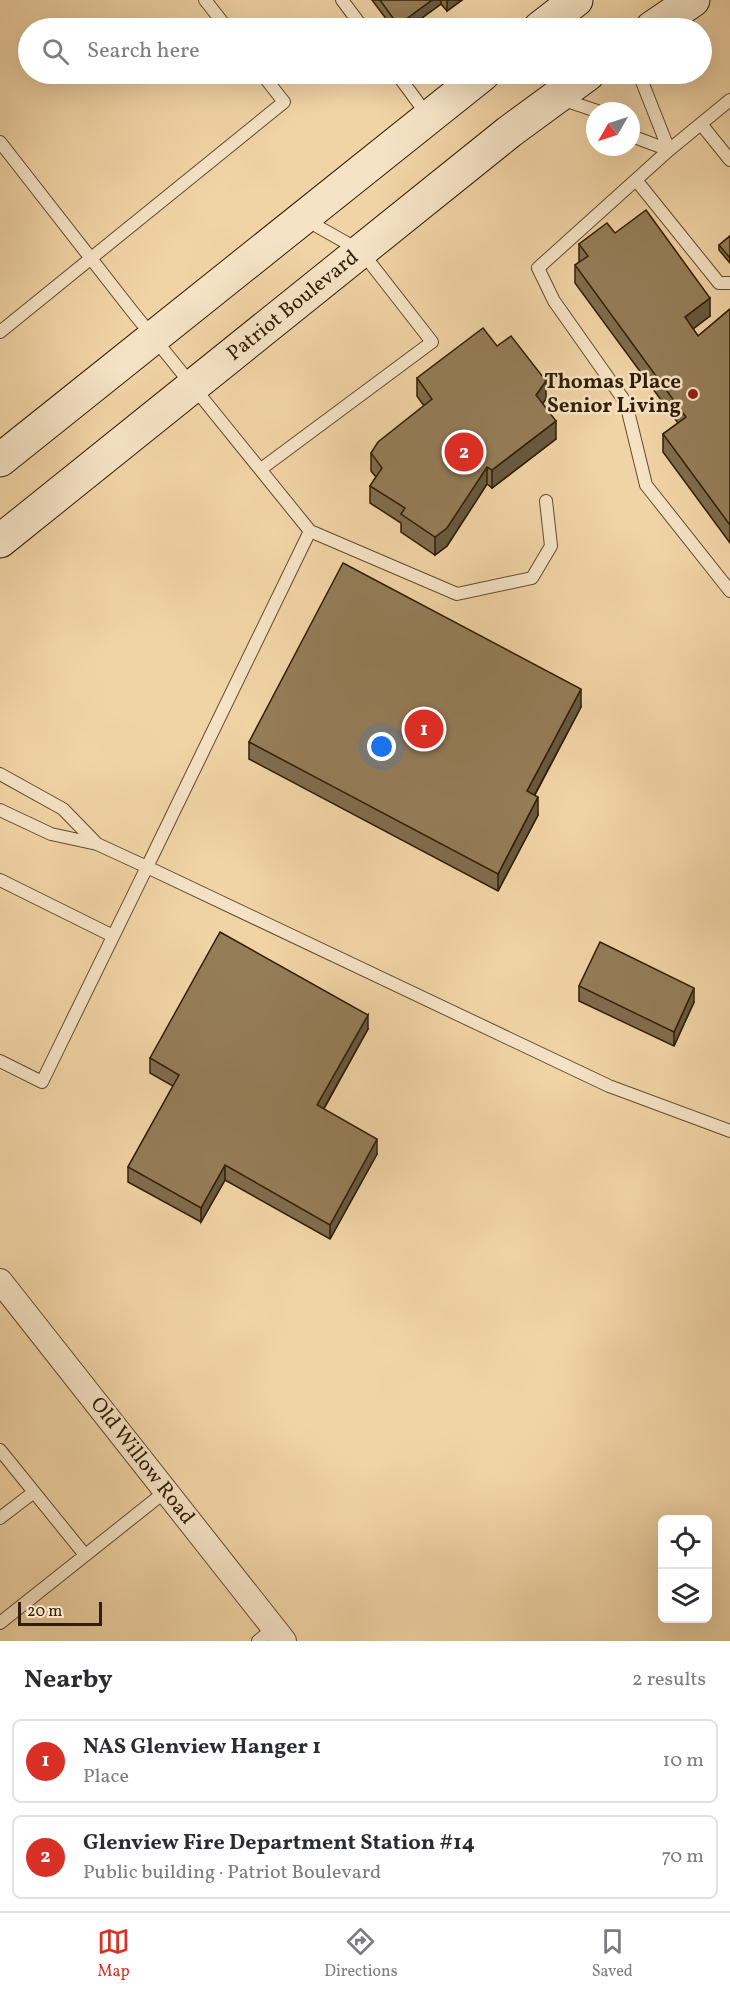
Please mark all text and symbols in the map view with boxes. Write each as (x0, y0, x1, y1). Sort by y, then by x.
search box (18, 18, 712, 84)
icon: search (39, 35, 72, 68)
text: Search here (87, 36, 200, 67)
north arrow (586, 102, 640, 156)
street label: Patriot Boulevard (221, 244, 365, 368)
place label: Thomas Place Senior Living (544, 368, 681, 421)
marker: Thomas Place Senior Living (686, 387, 700, 401)
pin: 2 (444, 430, 484, 474)
pin: 1 (404, 706, 444, 752)
your location (367, 732, 396, 761)
street label: Old Willow Road (83, 1391, 201, 1531)
map controls (658, 1515, 712, 1623)
button: locate (658, 1515, 712, 1569)
button: layers (658, 1569, 712, 1623)
scale bar (18, 1599, 102, 1626)
text: 20 m (27, 1601, 62, 1623)
text: Nearby (24, 1662, 113, 1698)
text: 2 results (632, 1666, 706, 1694)
text: NAS Glenview Hanger 1 (83, 1732, 321, 1763)
text: 1 (41, 1747, 50, 1775)
text: 10 m (663, 1747, 704, 1775)
text: Place (83, 1763, 129, 1791)
text: Glenview Fire Department Station #14 (83, 1828, 475, 1859)
text: 2 (40, 1843, 51, 1871)
text: 70 m (661, 1843, 704, 1871)
text: Public building · Patriot Boulevard (83, 1859, 381, 1887)
tab: Map (97, 1925, 130, 1983)
tab: Directions (324, 1925, 398, 1983)
tab: Saved (592, 1925, 633, 1983)

